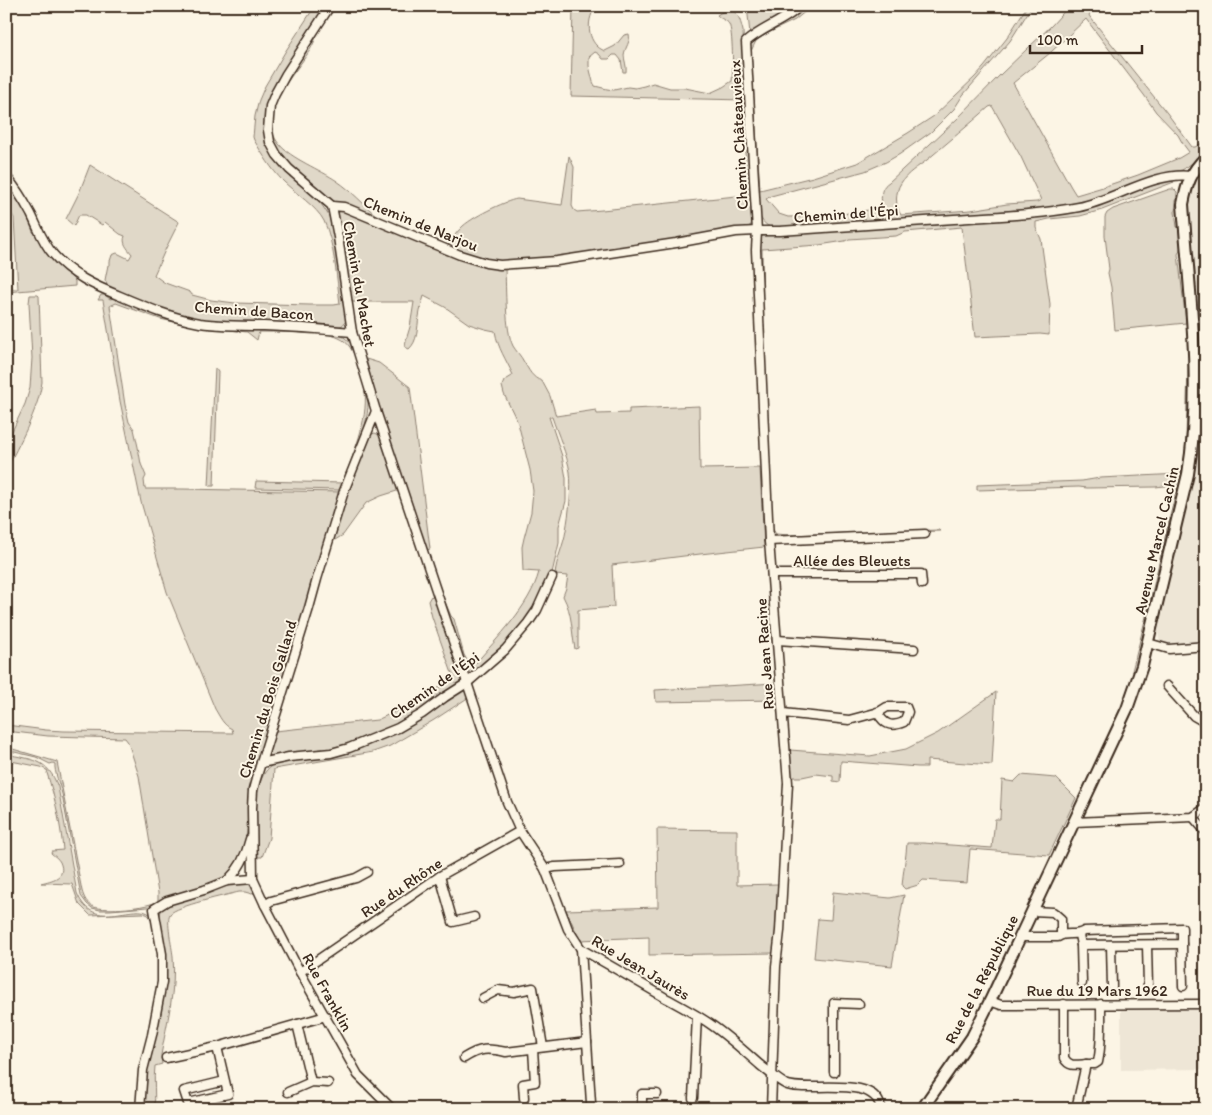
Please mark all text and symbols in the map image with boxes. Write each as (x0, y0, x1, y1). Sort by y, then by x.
scale bar (1030, 22, 1142, 54)
text: 100 m (1037, 31, 1079, 49)
street label: Chemin Châteauvieux (725, 60, 752, 210)
street label: Chemin de Narjou (360, 192, 481, 255)
street label: Chemin de l'Épi (793, 200, 899, 227)
street label: Chemin du Machet (339, 219, 380, 349)
street label: Chemin de Bacon (194, 297, 314, 324)
street label: Avenue Marcel Cachin (1130, 464, 1183, 616)
street label: Allée des Bleuets (793, 551, 911, 570)
street label: Rue Jean Racine (751, 598, 778, 710)
street label: Chemin du Bois Galland (234, 617, 301, 781)
street label: Chemin de l'Épi (386, 647, 483, 723)
street label: Rue du Rhône (357, 853, 445, 922)
street label: Rue de la République (941, 912, 1022, 1047)
street label: Rue Jean Jaurès (588, 931, 693, 1004)
street label: Rue Franklin (298, 950, 357, 1035)
street label: Rue du 19 Mars 1962 (1026, 981, 1168, 1000)

